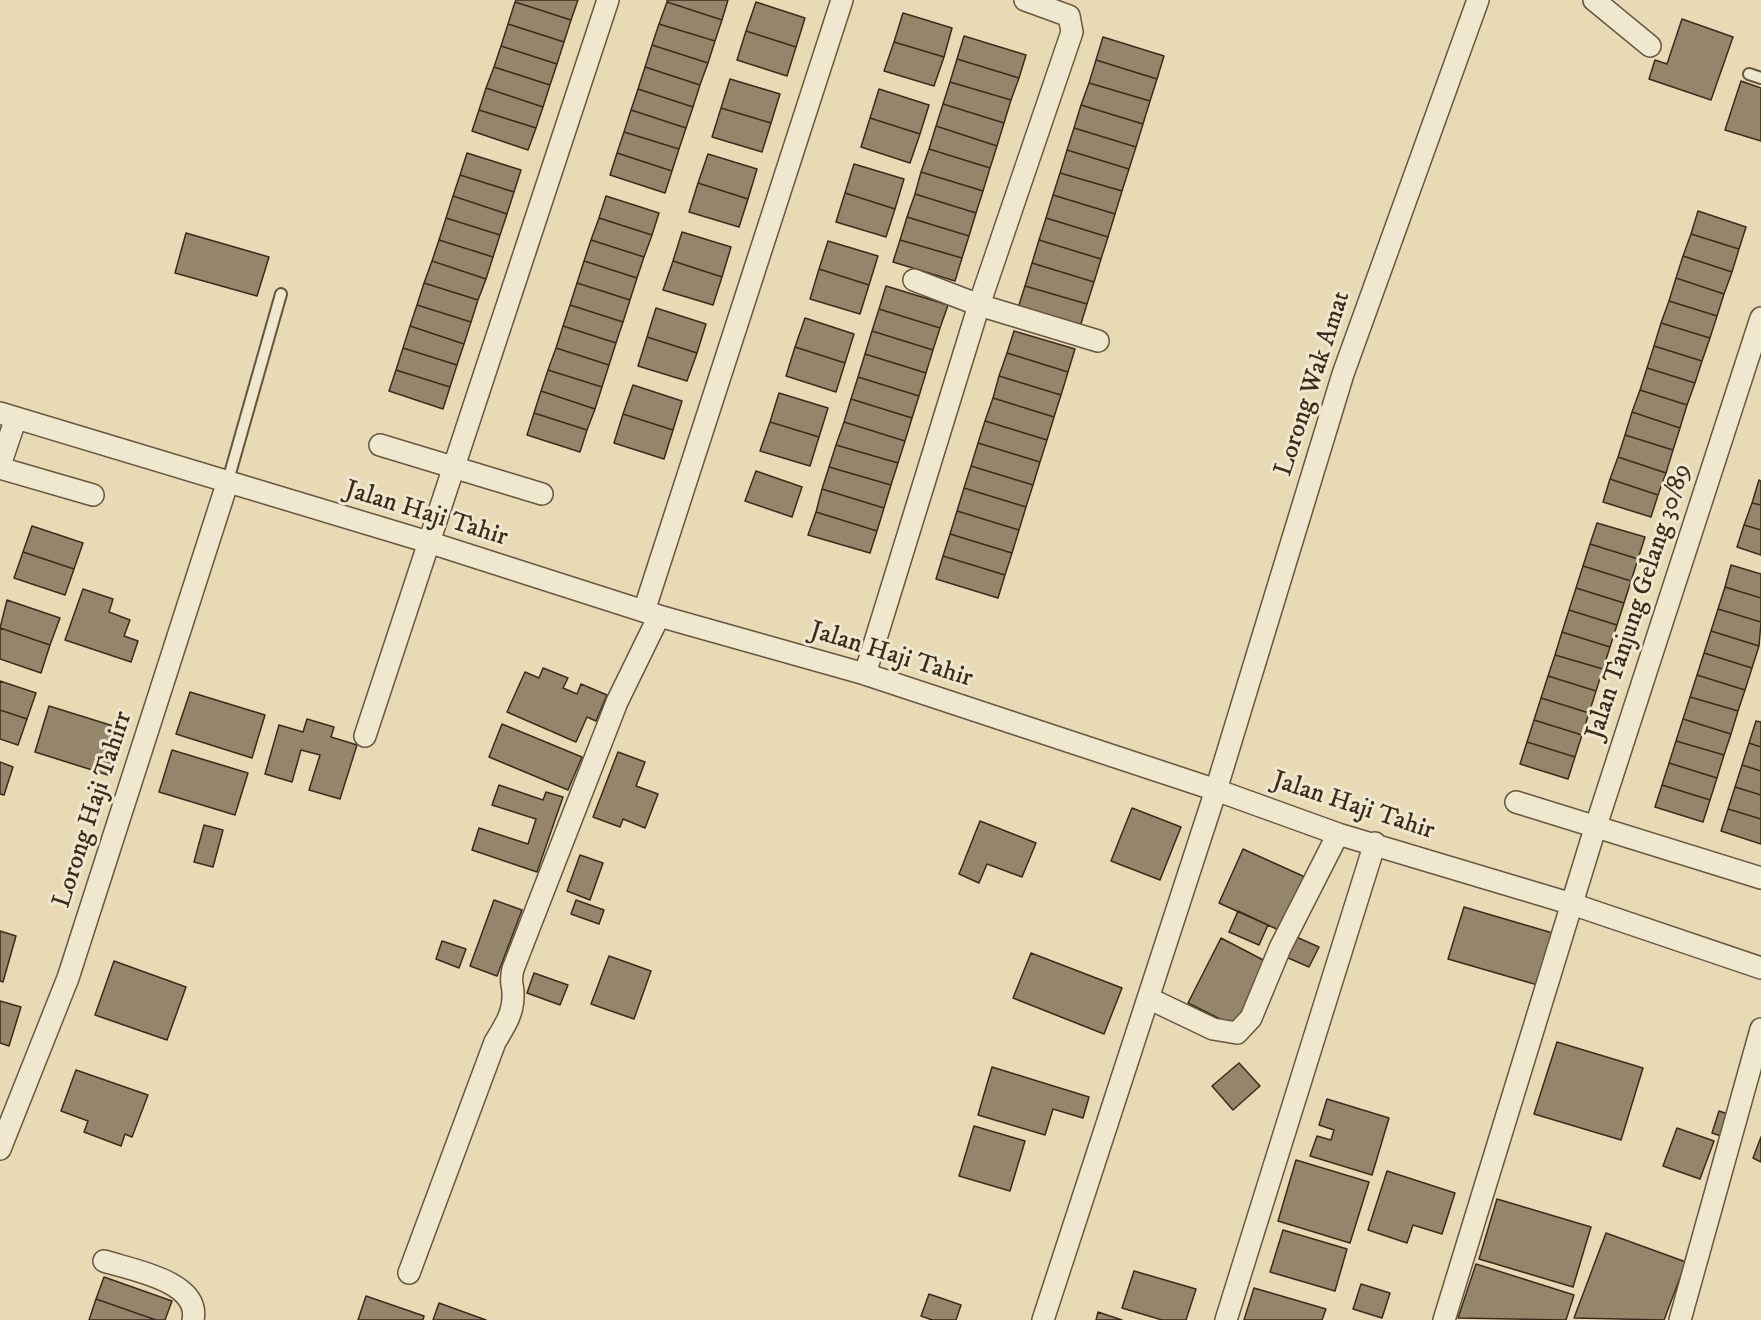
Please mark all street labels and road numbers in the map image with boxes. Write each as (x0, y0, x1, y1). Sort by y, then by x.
street label: Lorong Wak Amat (1269, 288, 1359, 480)
street label: Jalan Tanjung Gelang 30/89 (1581, 460, 1699, 744)
street label: Jalan Haji Tahir (341, 475, 511, 555)
street label: Jalan Haji Tahir (806, 616, 976, 696)
street label: Lorong Haji Tahirr (48, 708, 140, 912)
street label: Jalan Haji Tahir (1268, 766, 1438, 848)

